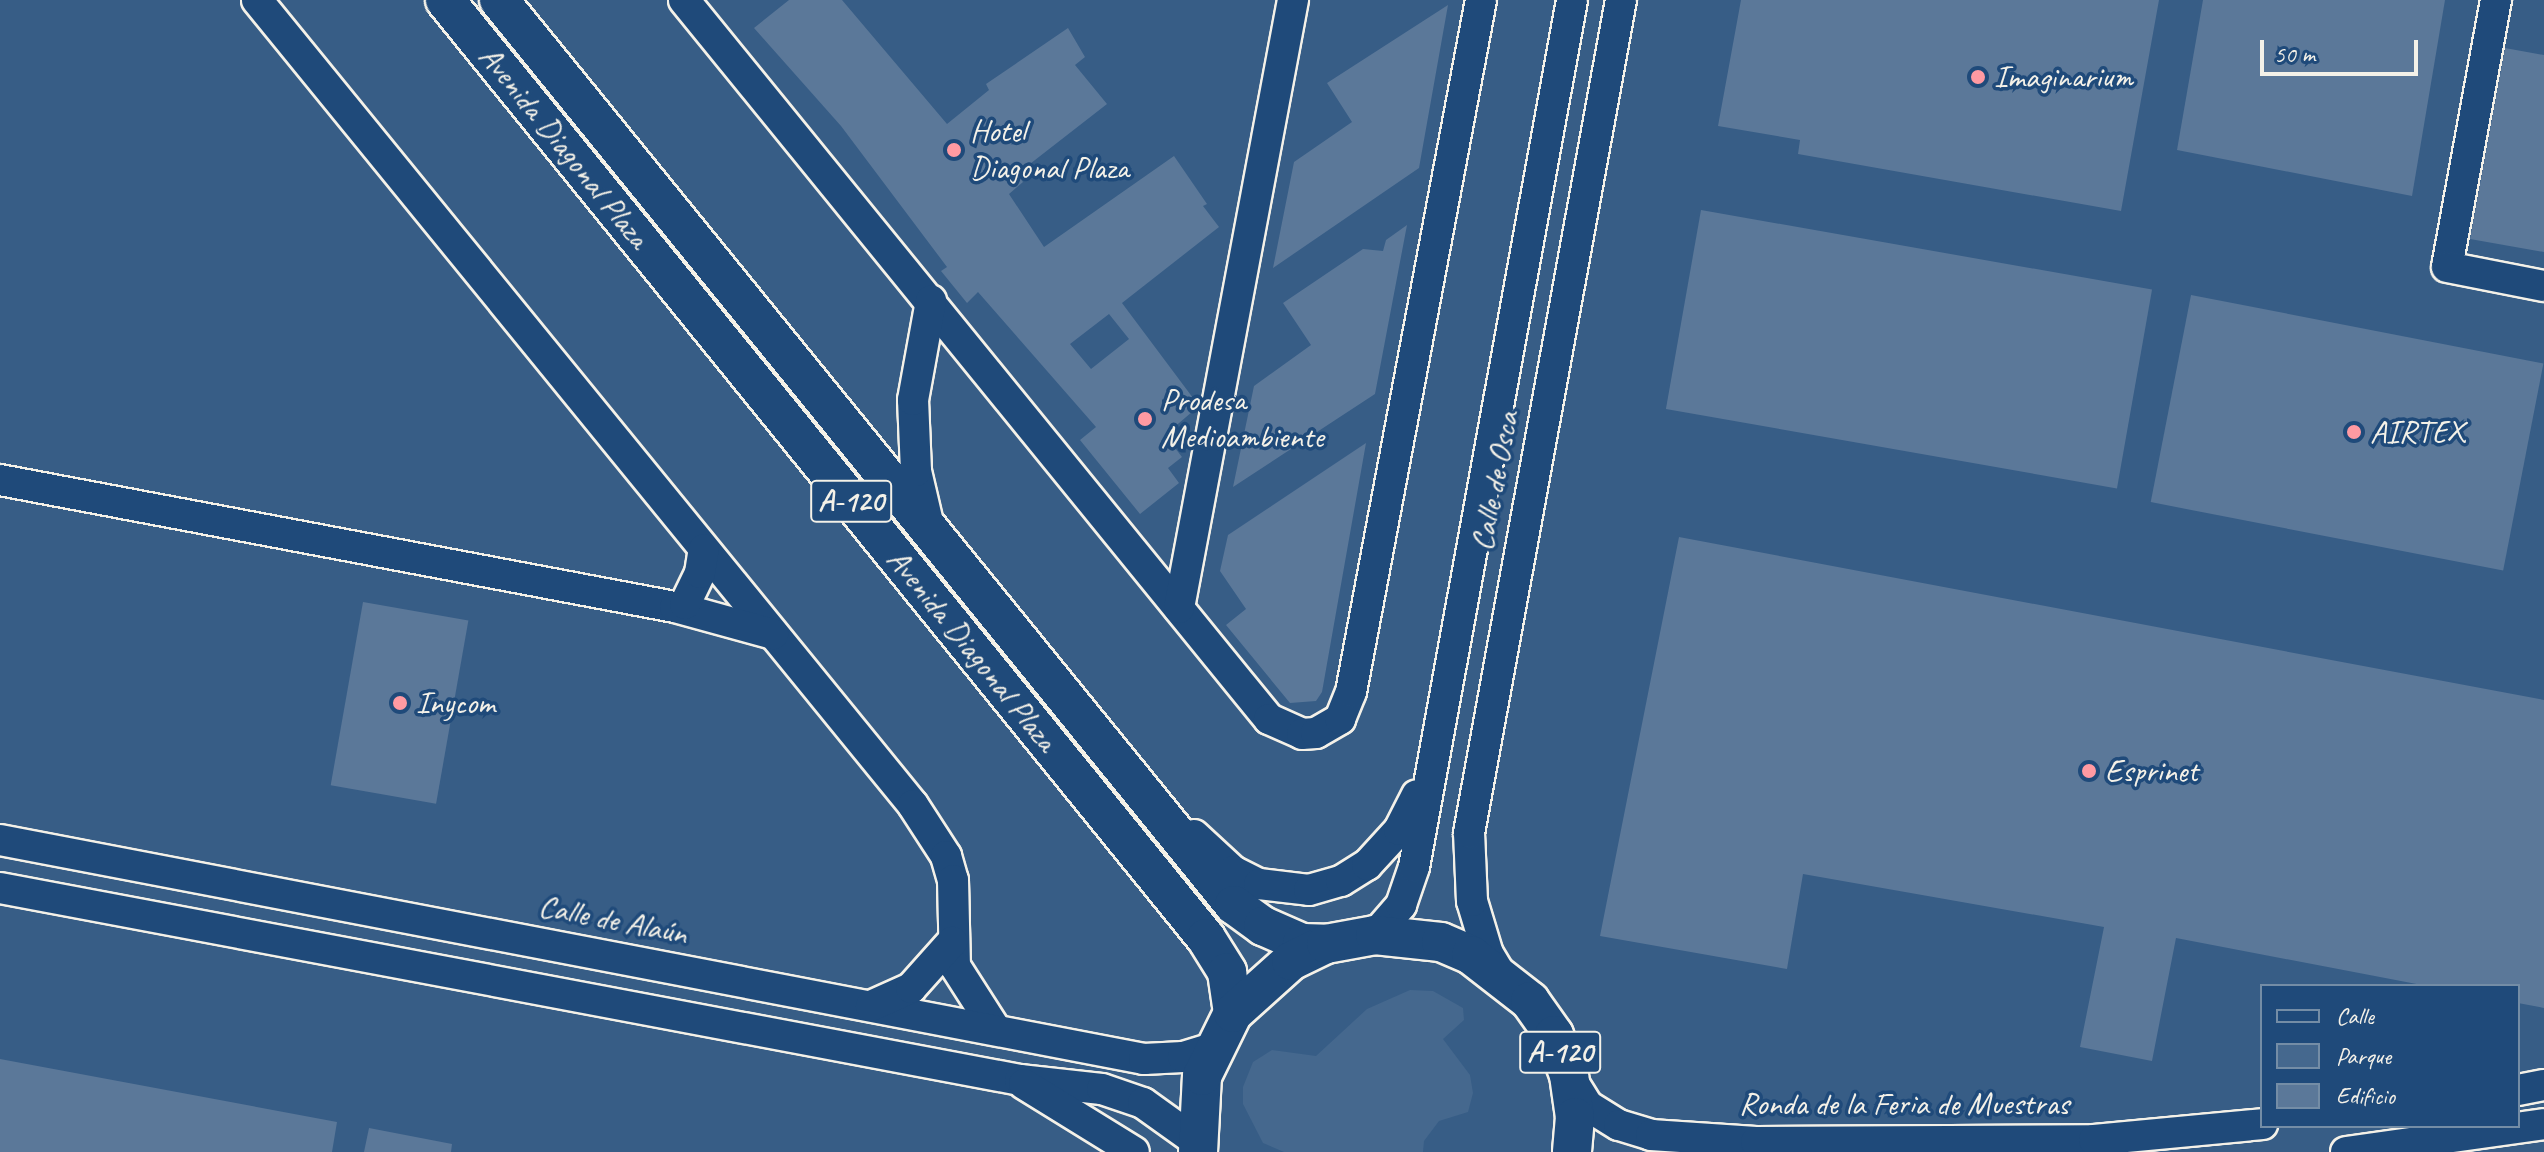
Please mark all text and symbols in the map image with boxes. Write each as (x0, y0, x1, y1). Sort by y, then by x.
scale bar (2264, 24, 2422, 74)
street label: Avenida Diagonal Plaza (470, 38, 658, 256)
text: 50 m (2274, 39, 2315, 69)
place label: Imaginarium (1994, 58, 2133, 96)
marker: Imaginarium (1969, 68, 1987, 86)
place label: Hotel Diagonal Plaza (970, 113, 1129, 188)
marker: Hotel Diagonal Plaza (945, 141, 963, 159)
place label: Prodesa Medioambiente (1161, 382, 1324, 457)
street label: Calle de Osca (1463, 408, 1527, 554)
marker: Prodesa Medioambiente (1136, 410, 1154, 428)
place label: AIRTEX (2370, 413, 2464, 451)
marker: AIRTEX (2345, 423, 2363, 441)
road number: A-120 (809, 475, 893, 527)
street label: Avenida Diagonal Plaza (878, 541, 1066, 759)
place label: Inycom (416, 684, 495, 722)
marker: Inycom (391, 694, 409, 712)
place label: Esprinet (2105, 752, 2198, 790)
marker: Esprinet (2080, 762, 2098, 780)
street label: Calle de Alaún (535, 887, 691, 953)
legend (2260, 984, 2520, 1128)
text: Calle (2336, 1001, 2374, 1031)
road number: A-120 (1518, 1026, 1602, 1078)
text: Parque (2336, 1041, 2391, 1071)
text: Edificio (2336, 1081, 2395, 1111)
street label: Ronda de la Feria de Muestras (1739, 1085, 2069, 1123)

